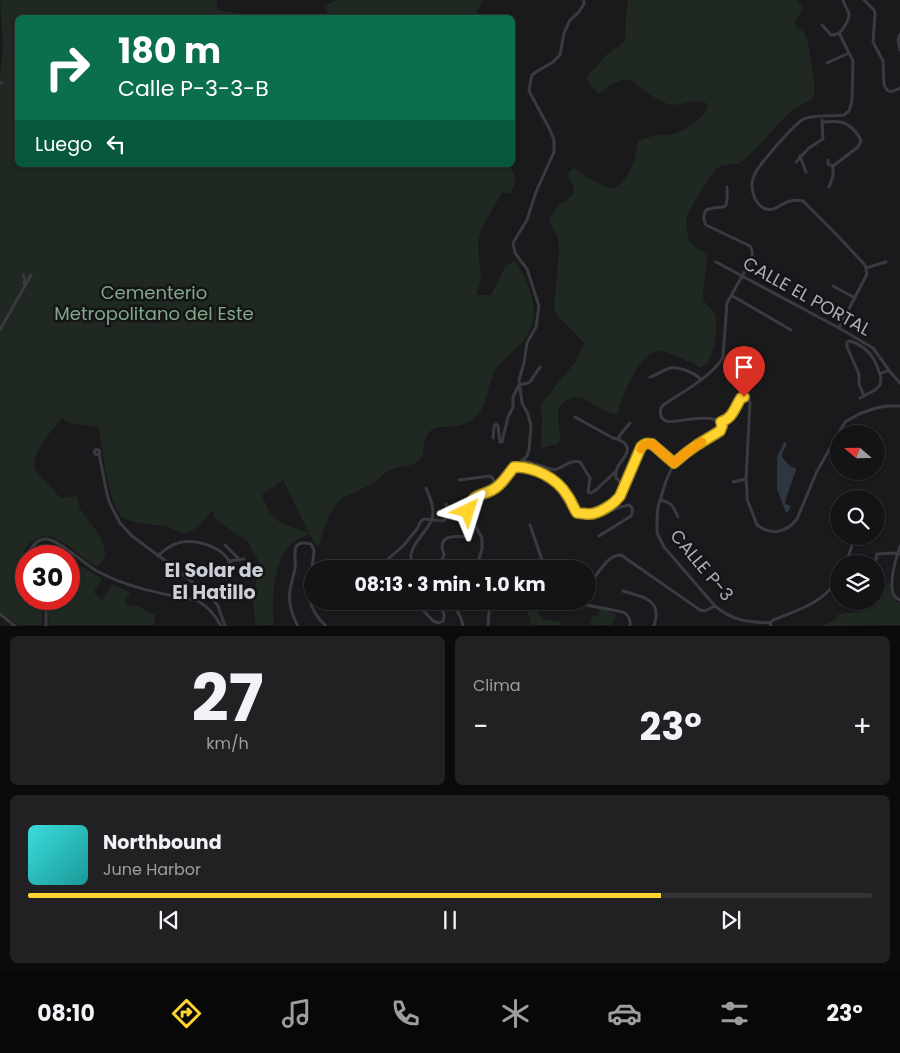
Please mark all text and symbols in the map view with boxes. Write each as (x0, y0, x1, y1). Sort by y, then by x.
text: 180 m (118, 26, 221, 75)
icon: right (35, 35, 100, 100)
text: Calle P-3-3-B (118, 73, 269, 104)
icon: left (102, 130, 130, 158)
text: Luego (35, 131, 92, 158)
street label: CALLE EL PORTAL (739, 250, 876, 342)
park label: Cementerio Metropolitano del Este (54, 280, 254, 326)
pin (723, 346, 765, 397)
icon: arrive (730, 353, 758, 381)
north arrow (830, 425, 885, 480)
map controls (830, 425, 885, 610)
position arrow (441, 484, 493, 536)
button: search (830, 490, 885, 545)
street label: CALLE P-3 (665, 524, 739, 606)
speed limit sign: 30 (15, 545, 80, 610)
button: layers (830, 555, 885, 610)
district label: El Solar de El Hatillo (165, 557, 264, 606)
text: 08:13 · 3 min · 1.0 km (354, 571, 546, 598)
text: 27 (192, 653, 263, 744)
text: Clima (473, 674, 521, 697)
text: 23° (640, 700, 702, 753)
text: − (473, 707, 488, 746)
text: + (853, 707, 872, 746)
text: km/h (206, 732, 249, 755)
text: Northbound (103, 829, 222, 856)
text: June Harbor (103, 858, 201, 881)
icon: previous (155, 906, 183, 934)
icon: pause (436, 906, 464, 934)
icon: next (717, 906, 745, 934)
icon: directions (169, 996, 204, 1031)
icon: music (279, 996, 314, 1031)
icon: phone (388, 996, 423, 1031)
icon: climate (498, 996, 533, 1031)
icon: car (607, 996, 642, 1031)
icon: filters (717, 996, 752, 1031)
text: 08:10 (37, 998, 95, 1029)
text: 23° (827, 998, 863, 1029)

